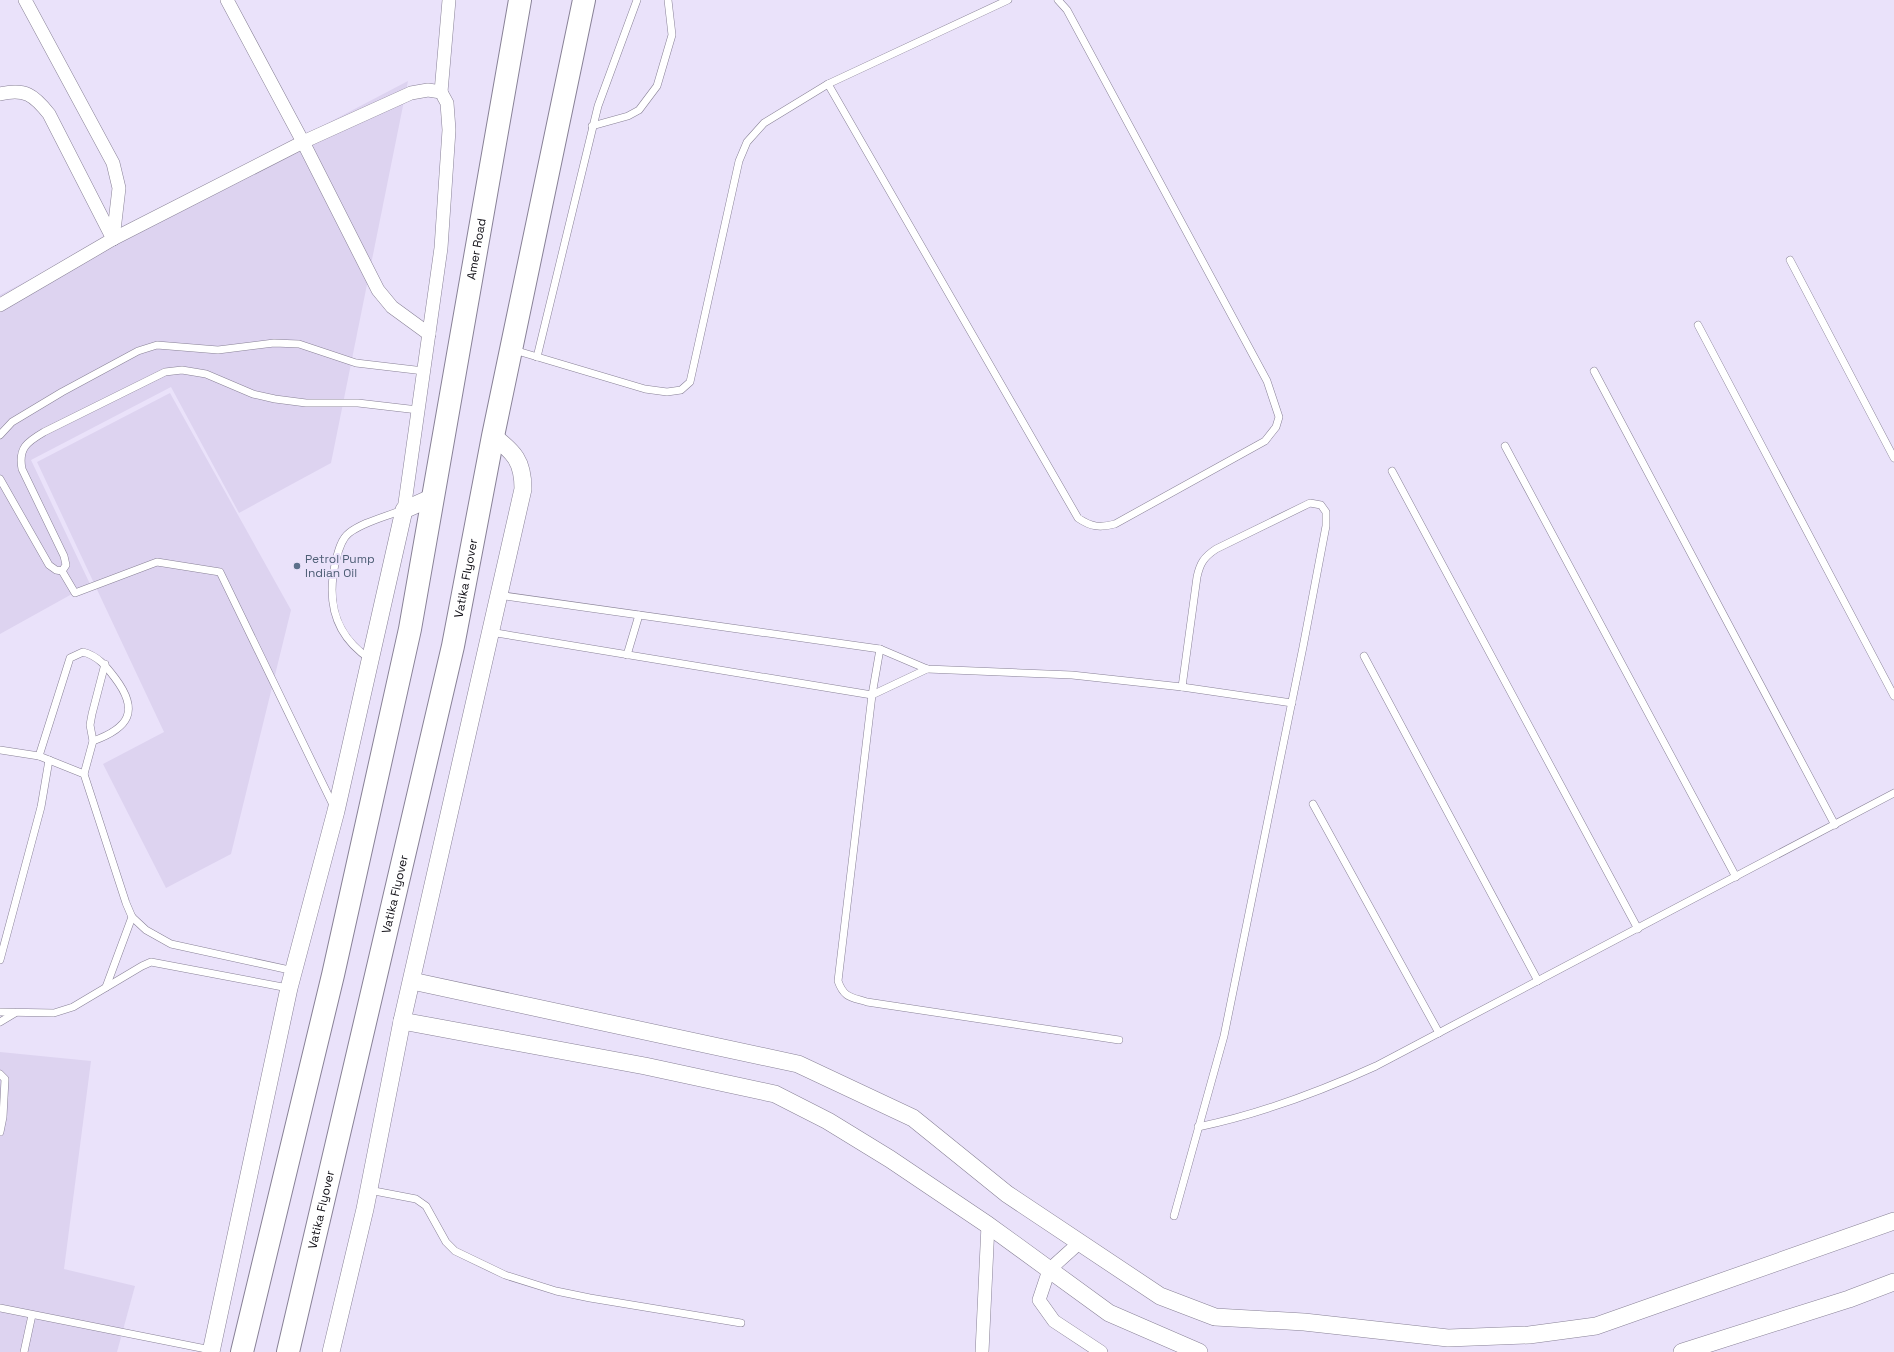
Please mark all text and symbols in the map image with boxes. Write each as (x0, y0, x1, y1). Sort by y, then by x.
street label: Amer Road (463, 217, 490, 281)
street label: Vatika Flyover (451, 537, 481, 619)
place label: Petrol Pump Indian Oil (305, 551, 375, 581)
marker: Petrol Pump Indian Oil (292, 561, 302, 571)
street label: Vatika Flyover (378, 853, 412, 935)
street label: Vatika Flyover (304, 1169, 338, 1251)

